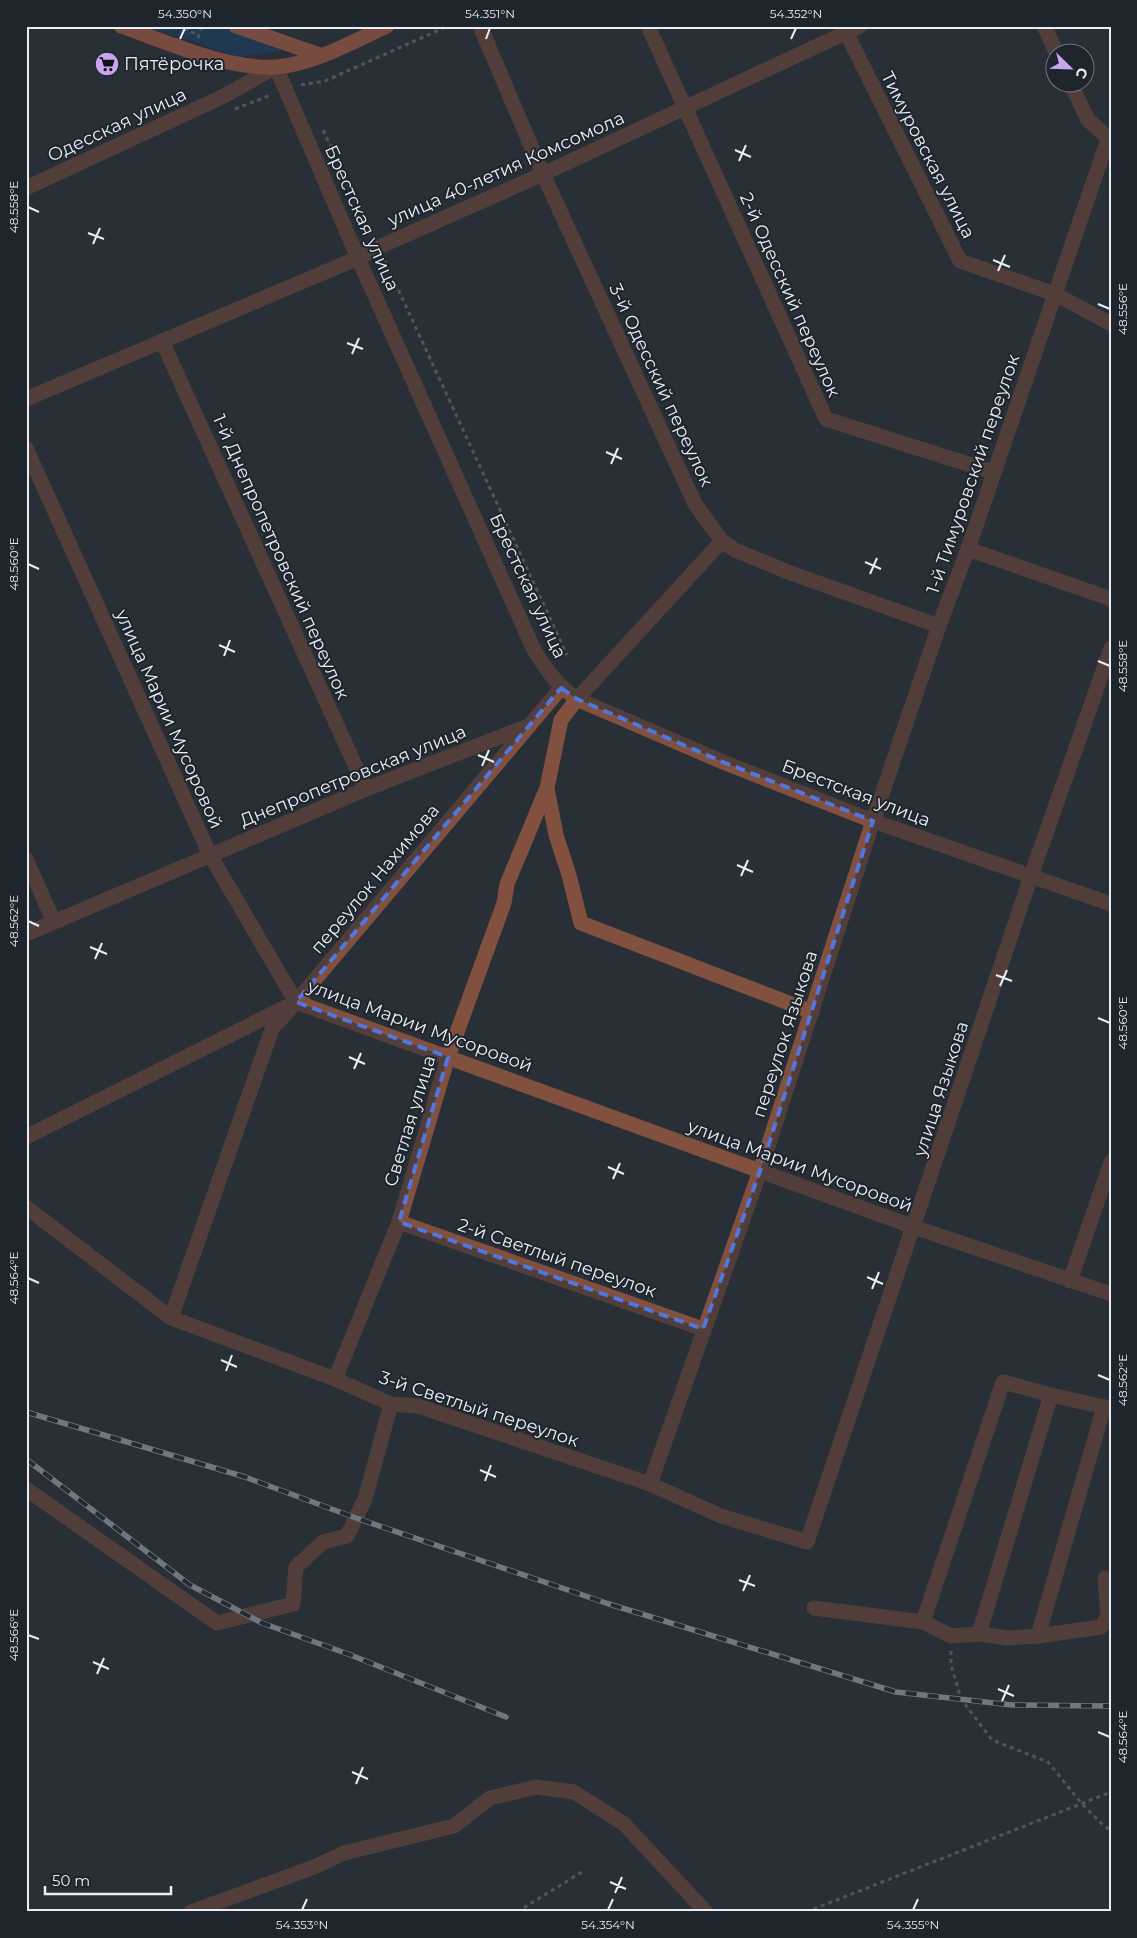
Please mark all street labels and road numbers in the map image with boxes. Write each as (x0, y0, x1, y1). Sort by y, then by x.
street label: Тимуровская улица (876, 68, 980, 242)
street label: Одесская улица (44, 83, 190, 167)
street label: улица 40-летия Комсомола (383, 107, 628, 232)
street label: Брестская улица (320, 142, 404, 294)
street label: 2-й Одесский переулок (735, 189, 845, 401)
street label: 3-й Одесский переулок (604, 280, 718, 491)
street label: 1-й Тимуровский переулок (922, 351, 1025, 597)
street label: 1-й Днепропетровский переулок (208, 411, 354, 703)
street label: Брестская улица (485, 510, 571, 662)
street label: улица Марии Мусоровой (110, 605, 227, 832)
street label: Днепропетровская улица (237, 720, 469, 832)
street label: Брестская улица (779, 755, 933, 831)
street label: переулок Нахимова (306, 800, 444, 958)
street label: переулок Языкова (748, 948, 822, 1120)
street label: улица Марии Мусоровой (304, 975, 535, 1077)
street label: улица Языкова (908, 1019, 973, 1160)
street label: Светлая улица (380, 1053, 440, 1189)
street label: улица Марии Мусоровой (684, 1115, 915, 1217)
street label: 2-й Светлый переулок (455, 1214, 660, 1303)
street label: 3-й Светлый переулок (376, 1366, 582, 1452)

